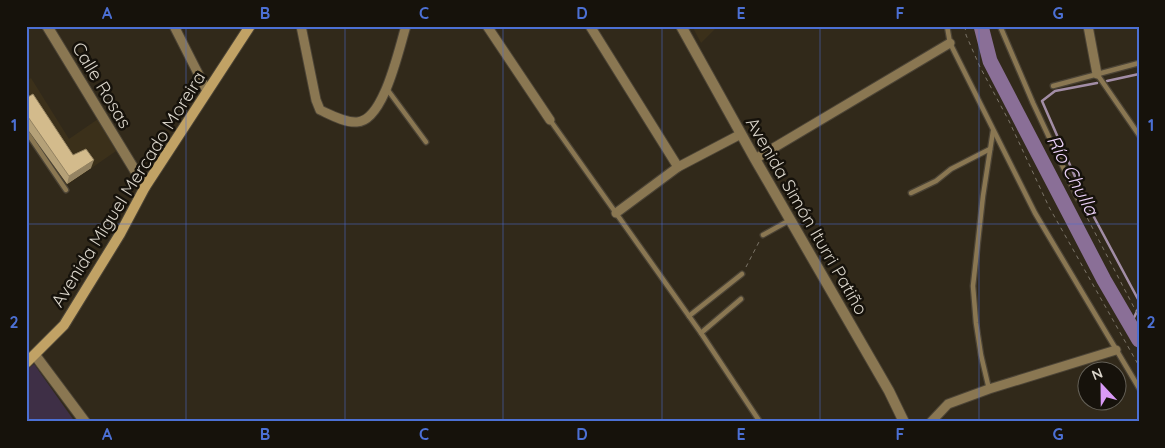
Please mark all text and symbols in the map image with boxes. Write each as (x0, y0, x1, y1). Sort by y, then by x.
text: A (102, 3, 113, 23)
text: B (260, 3, 270, 23)
text: C (419, 3, 429, 23)
text: D (576, 3, 588, 23)
text: E (736, 3, 746, 23)
text: F (896, 3, 905, 23)
text: G (1052, 3, 1064, 23)
street label: Calle Rosas (67, 38, 137, 132)
street label: Avenida Miguel Mercado Moreira (46, 67, 210, 311)
street label: Avenida Simón Iturri Patiño (741, 113, 873, 319)
text: 1 (11, 115, 17, 135)
text: 1 (1148, 115, 1154, 135)
water label: Río Chulla (1042, 131, 1105, 221)
text: 2 (9, 312, 19, 332)
text: 2 (1146, 312, 1156, 332)
north arrow (1078, 360, 1128, 410)
text: N (1089, 364, 1105, 384)
text: A (102, 424, 113, 444)
text: B (260, 424, 270, 444)
text: C (419, 424, 429, 444)
text: D (576, 424, 588, 444)
text: E (736, 424, 746, 444)
text: F (896, 424, 905, 444)
text: G (1052, 424, 1064, 444)

